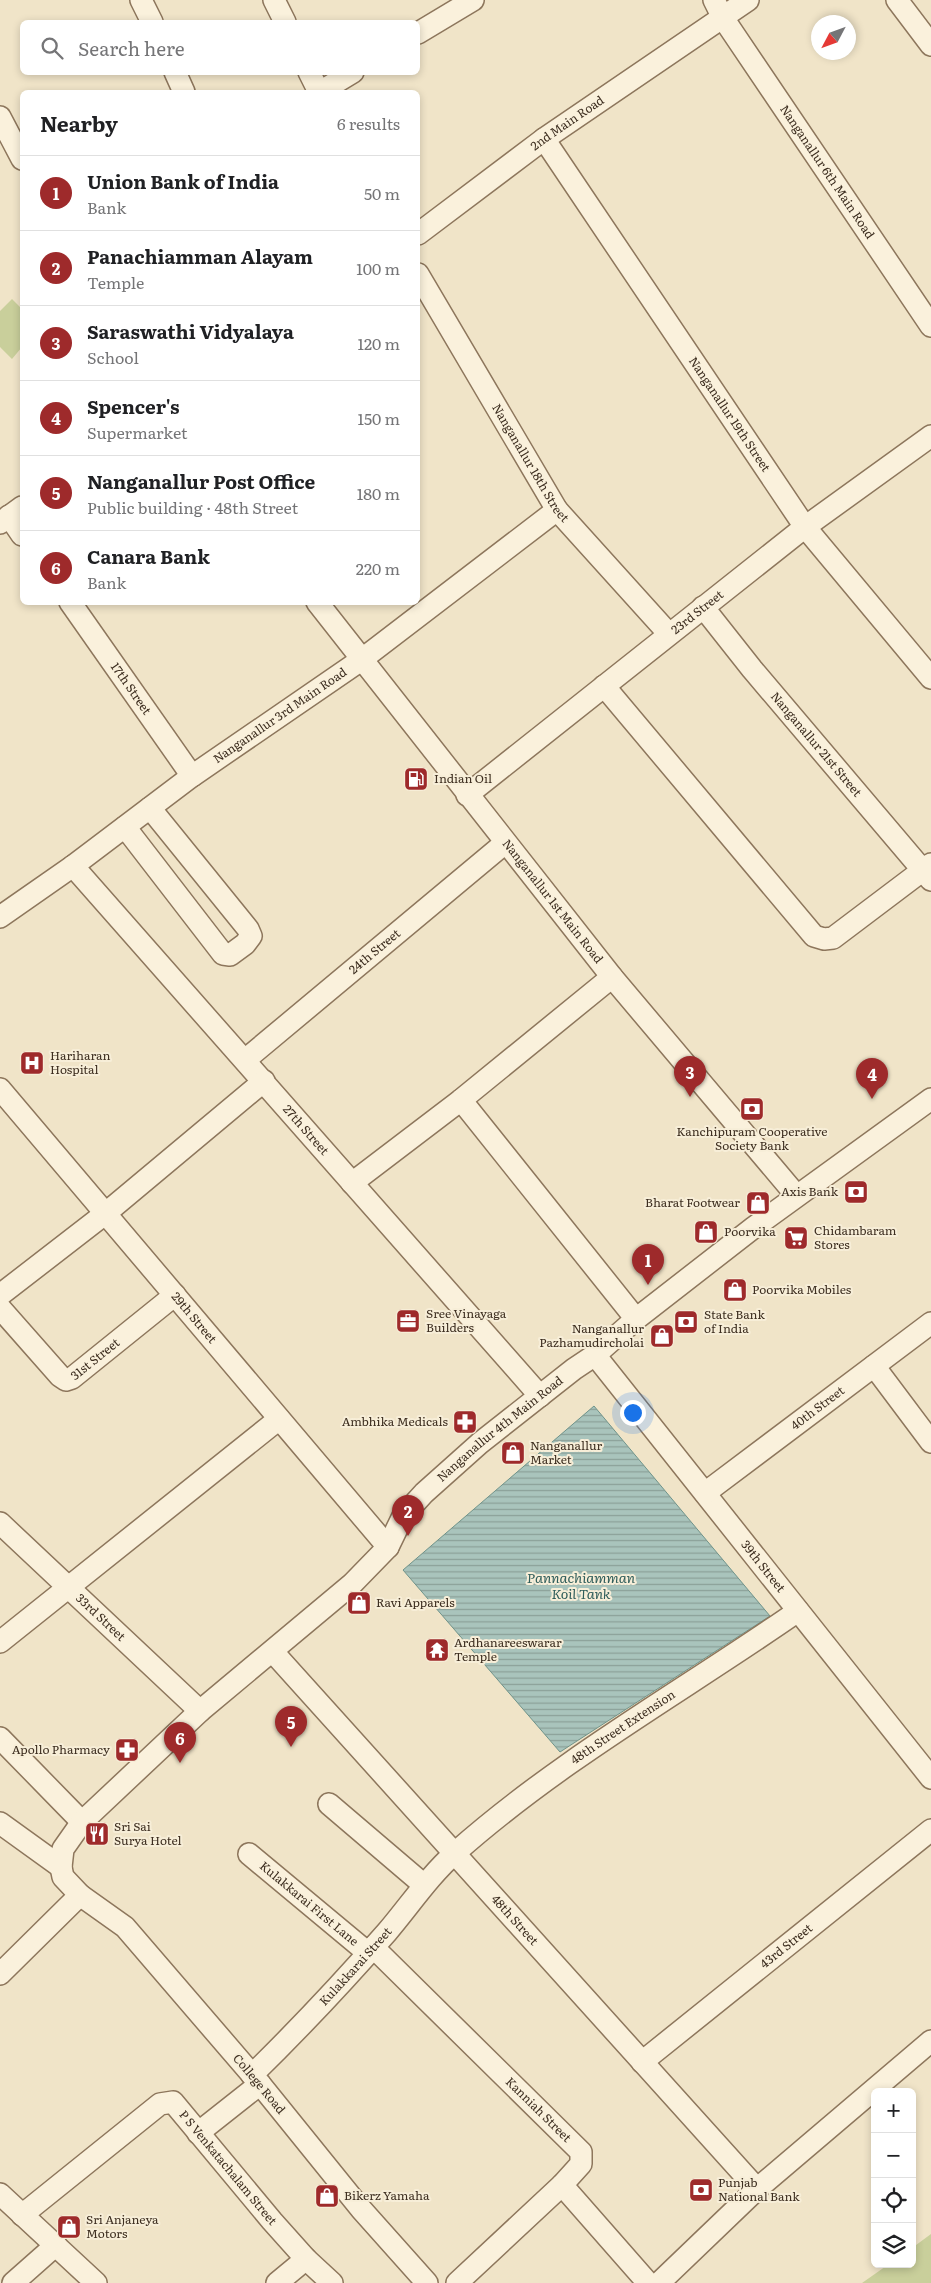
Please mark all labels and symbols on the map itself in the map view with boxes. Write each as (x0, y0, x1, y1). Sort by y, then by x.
north arrow (811, 15, 856, 60)
street label: 2nd Main Road (526, 90, 608, 154)
street label: Nanganallur 6th Main Road (776, 101, 880, 243)
street label: Nanganallur 19th Street (685, 353, 775, 475)
street label: Nanganallur 18th Street (488, 400, 574, 526)
street label: 23rd Street (667, 585, 727, 638)
street label: 17th Street (107, 658, 156, 718)
street label: Nanganallur 3rd Main Road (209, 662, 350, 767)
street label: Nanganallur 21st Street (767, 687, 867, 800)
fuel station icon: Indian Oil (403, 766, 429, 792)
place label: Indian Oil (434, 769, 492, 787)
street label: Nanganallur 1st Main Road (499, 835, 608, 967)
street label: 24th Street (344, 924, 404, 978)
place label: Hariharan Hospital (50, 1046, 110, 1078)
hospital icon: Hariharan Hospital (19, 1050, 45, 1076)
pin: 3 (674, 1056, 706, 1097)
pin: 4 (856, 1058, 888, 1099)
bank icon: Kanchipuram Cooperative Society Bank (739, 1096, 765, 1122)
street label: 27th Street (279, 1100, 334, 1159)
place label: Kanchipuram Cooperative Society Bank (676, 1122, 828, 1154)
bank icon: Axis Bank (843, 1179, 869, 1205)
place label: Axis Bank (781, 1182, 839, 1200)
shop icon: Bharat Footwear (745, 1190, 771, 1216)
place label: Bharat Footwear (645, 1193, 740, 1211)
shop icon: Poorvika (693, 1219, 719, 1245)
place label: Chidambaram Stores (814, 1221, 897, 1253)
place label: Poorvika (724, 1222, 776, 1240)
supermarket icon: Chidambaram Stores (783, 1225, 809, 1251)
pin: 1 (632, 1244, 664, 1285)
shop icon: Poorvika Mobiles (722, 1277, 748, 1303)
place label: Poorvika Mobiles (752, 1280, 852, 1298)
street label: 29th Street (168, 1288, 222, 1347)
place label: Sree Vinayaga Builders (426, 1304, 507, 1336)
place label: State Bank of India (704, 1305, 766, 1337)
office icon: Sree Vinayaga Builders (395, 1308, 421, 1334)
bank icon: State Bank of India (673, 1309, 699, 1335)
place label: Nanganallur Pazhamudircholai (539, 1319, 644, 1351)
shop icon: Nanganallur Pazhamudircholai (649, 1323, 675, 1349)
street label: 31st Street (66, 1333, 123, 1384)
street label: Nanganallur 4th Main Road (433, 1371, 567, 1485)
street label: 40th Street (786, 1381, 848, 1434)
your location (620, 1400, 646, 1426)
pharmacy icon: Ambhika Medicals (452, 1409, 478, 1435)
place label: Ambhika Medicals (342, 1412, 449, 1430)
place label: Nanganallur Market (530, 1436, 603, 1468)
shop icon: Nanganallur Market (500, 1440, 526, 1466)
pin: 2 (392, 1495, 424, 1536)
street label: 39th Street (737, 1536, 790, 1596)
water label: Pannachiamman Koil Tank (527, 1567, 636, 1603)
street label: 33rd Street (72, 1589, 130, 1645)
shop icon: Ravi Apparels (346, 1590, 372, 1616)
place label: Ravi Apparels (376, 1593, 455, 1611)
place label: Ardhanareeswarar Temple (454, 1633, 562, 1665)
temple icon: Ardhanareeswarar Temple (424, 1637, 450, 1663)
street label: 48th Street Extension (566, 1685, 678, 1768)
pin: 5 (275, 1706, 307, 1747)
pin: 6 (164, 1722, 196, 1763)
pharmacy icon: Apollo Pharmacy (114, 1737, 140, 1763)
place label: Apollo Pharmacy (12, 1740, 110, 1758)
place label: Sri Sai Surya Hotel (114, 1817, 182, 1849)
restaurant icon: Sri Sai Surya Hotel (84, 1821, 110, 1847)
street label: Kulakkarai First Lane (256, 1857, 363, 1950)
street label: 48th Street (488, 1890, 543, 1949)
street label: 43rd Street (755, 1919, 816, 1972)
street label: Kulakkarai Street (315, 1923, 396, 2009)
street label: College Road (229, 2049, 291, 2118)
street label: Kanniah Street (502, 2072, 576, 2146)
street label: P S Venkatachalam Street (175, 2106, 282, 2229)
place label: Punjab National Bank (718, 2173, 800, 2205)
bank icon: Punjab National Bank (688, 2177, 714, 2203)
shop icon: Bikerz Yamaha (314, 2183, 340, 2209)
place label: Bikerz Yamaha (344, 2186, 430, 2204)
place label: Sri Anjaneya Motors (86, 2210, 159, 2242)
shop icon: Sri Anjaneya Motors (56, 2214, 82, 2240)

